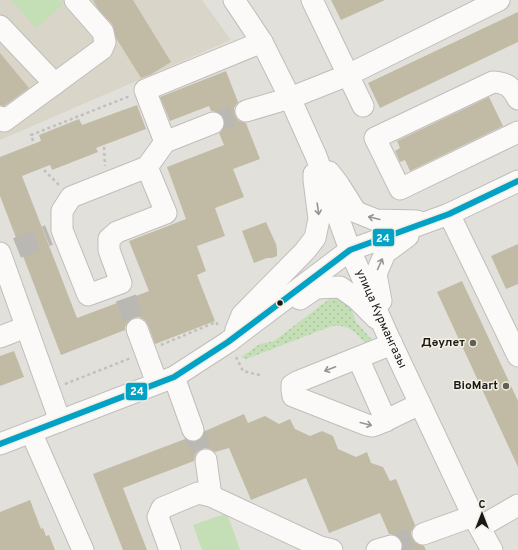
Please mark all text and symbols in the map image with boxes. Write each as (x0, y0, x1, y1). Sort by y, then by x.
one-way arrow (314, 202, 322, 215)
one-way arrow (368, 214, 381, 221)
line badge: 24 (372, 228, 395, 247)
text: 24 (376, 232, 390, 246)
one-way arrow (377, 258, 384, 270)
street label: улица Курмангазы (352, 267, 410, 371)
unlabelled marker (275, 298, 285, 308)
place label: Дәулет (421, 335, 465, 351)
marker: Дәулет (468, 338, 478, 348)
one-way arrow (324, 365, 336, 373)
place label: BioMart (453, 378, 498, 394)
marker: BioMart (501, 381, 511, 391)
line badge: 24 (125, 382, 148, 401)
text: 24 (130, 385, 144, 399)
one-way arrow (359, 421, 372, 428)
north arrow (462, 494, 502, 534)
text: С (478, 498, 486, 512)

